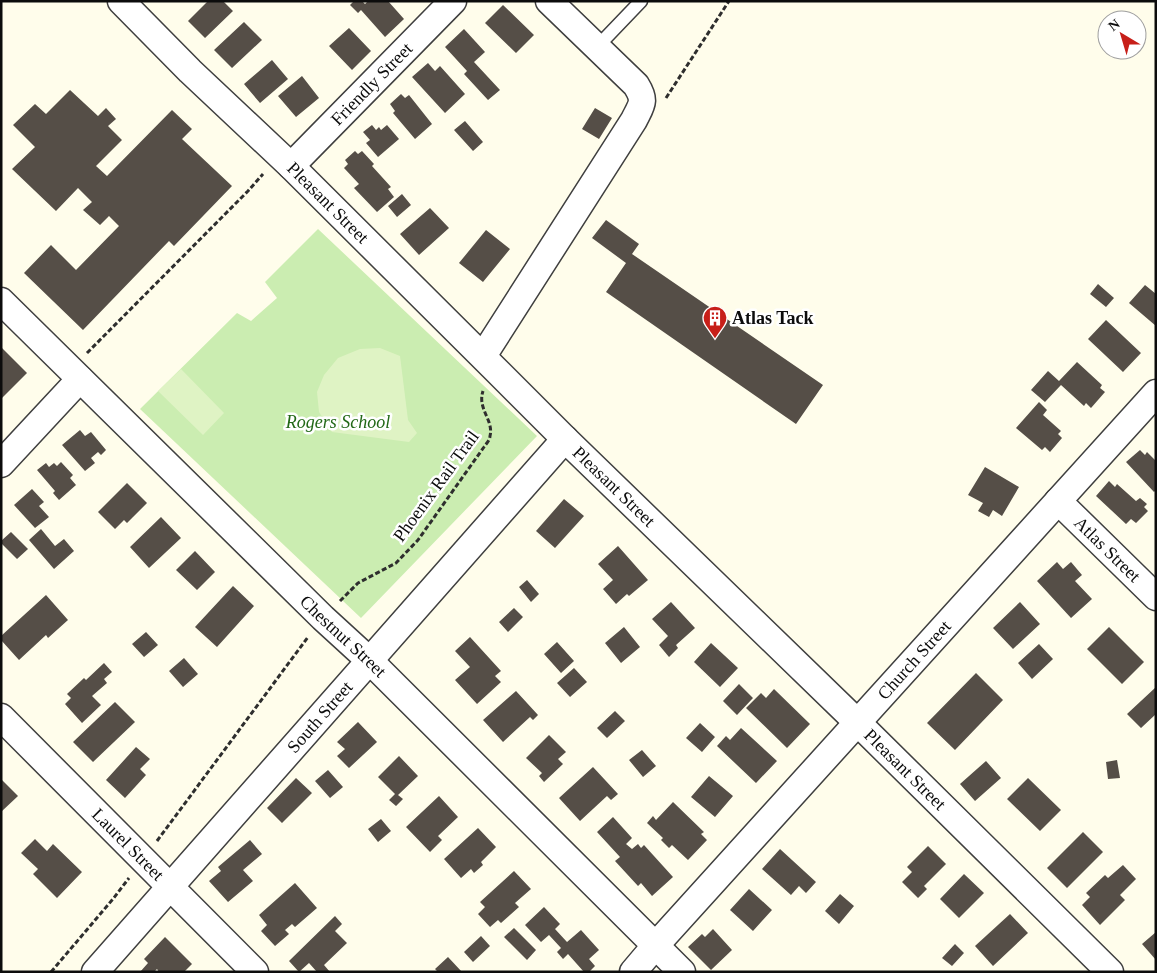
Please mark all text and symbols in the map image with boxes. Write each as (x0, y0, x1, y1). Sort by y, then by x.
north arrow (1097, 10, 1147, 60)
text: N (1106, 16, 1123, 34)
street label: Friendly Street (327, 39, 416, 129)
street label: Pleasant Street (283, 158, 373, 247)
building icon: Atlas Tack (702, 305, 728, 339)
place label: Atlas Tack (732, 308, 814, 328)
park label: Rogers School (285, 412, 390, 432)
street label: Phoenix Rail Trail (389, 427, 483, 545)
street label: Pleasant Street (569, 442, 659, 531)
street label: Atlas Street (1070, 513, 1145, 586)
street label: Chestnut Street (296, 591, 390, 681)
street label: Church Street (873, 616, 955, 704)
street label: South Street (283, 677, 357, 757)
street label: Pleasant Street (860, 725, 950, 814)
street label: Laurel Street (88, 804, 168, 885)

